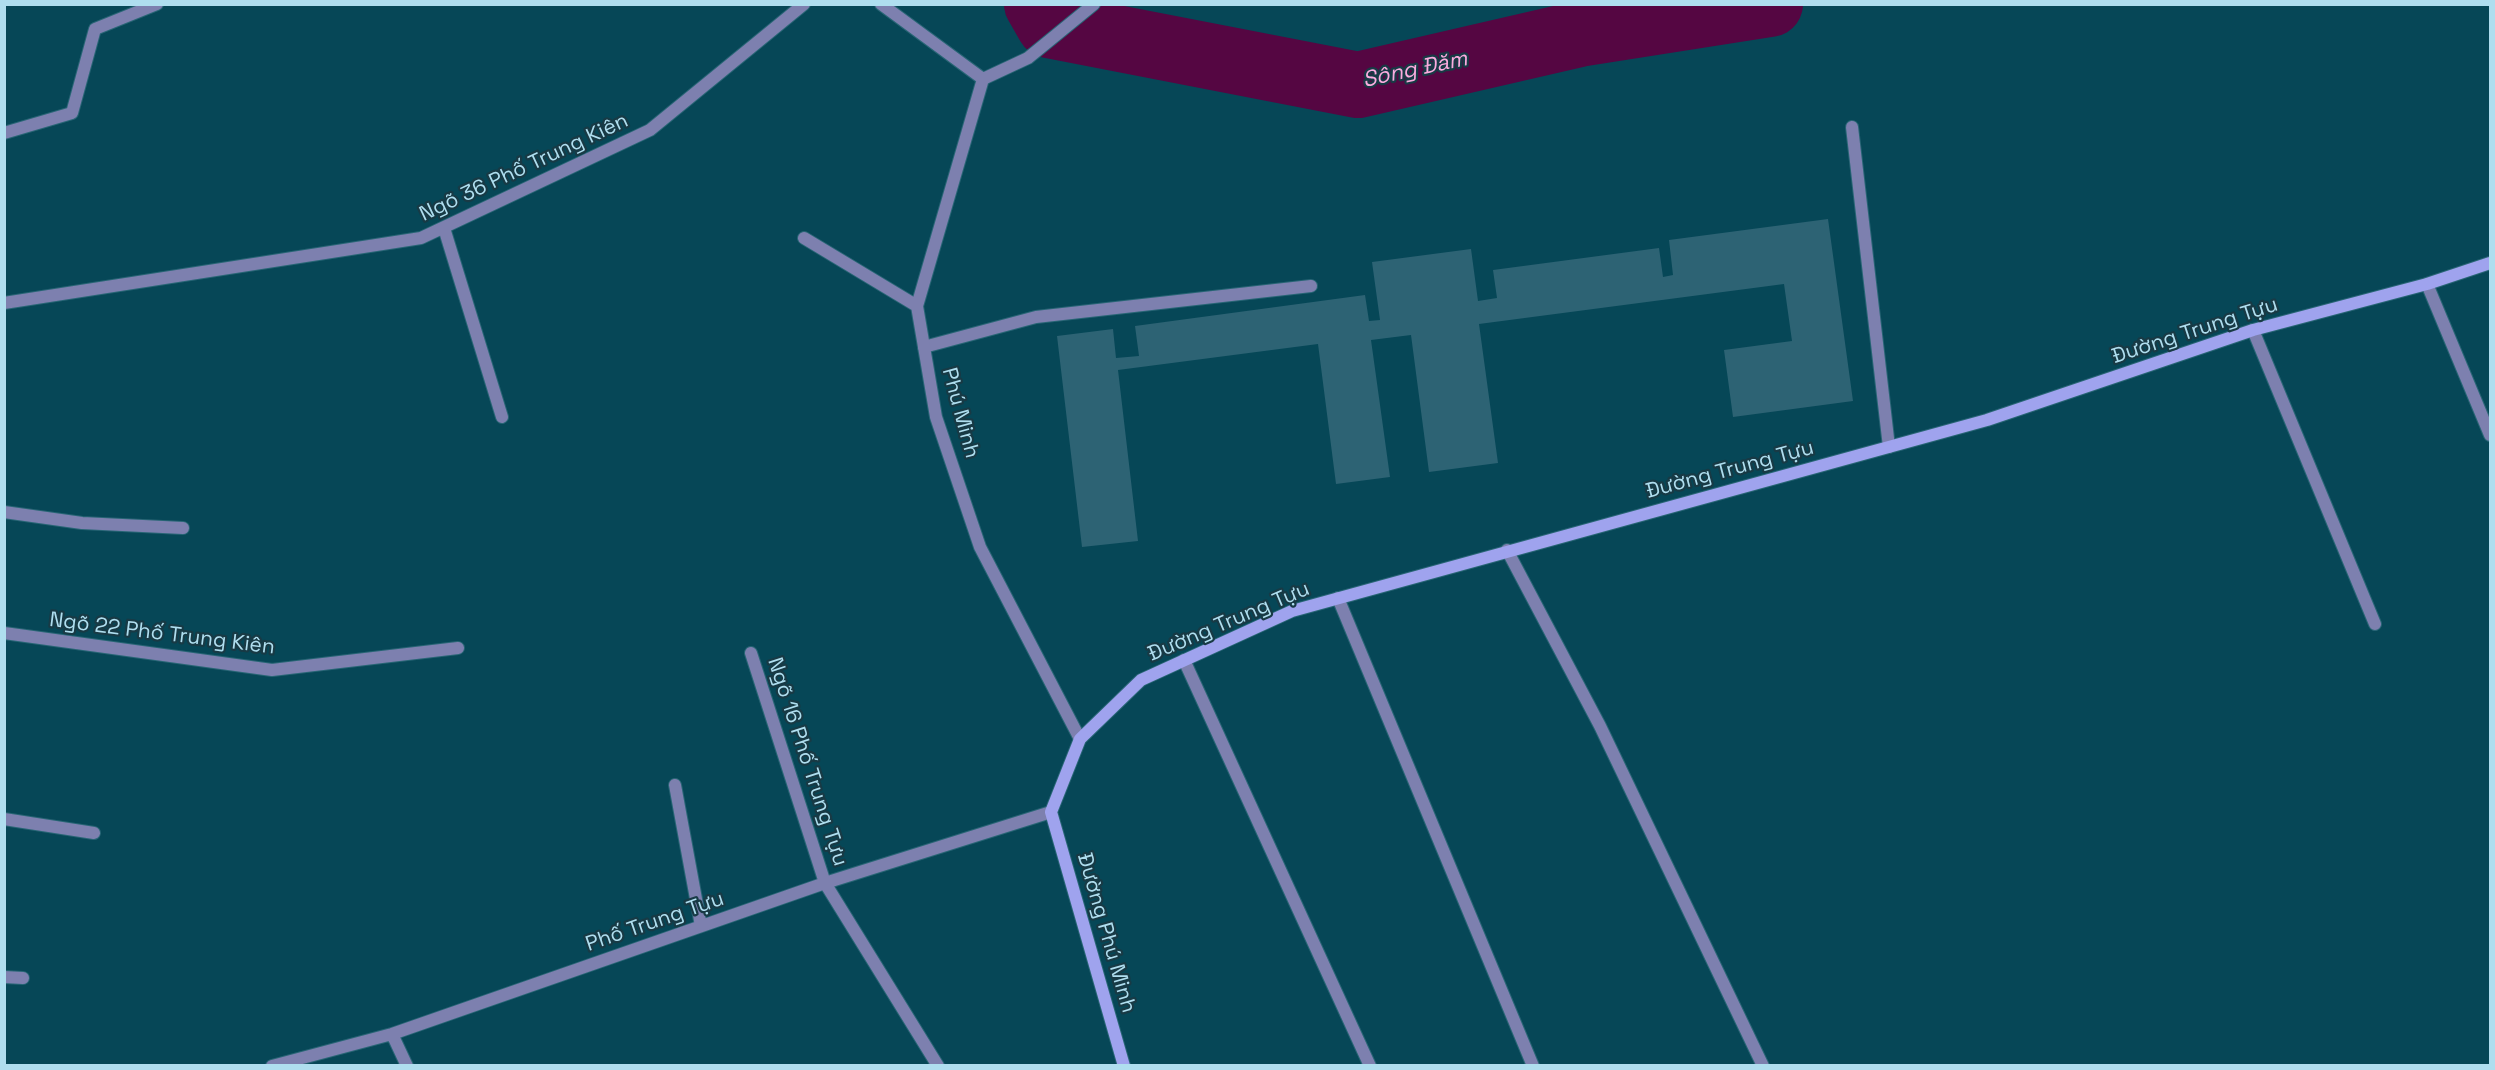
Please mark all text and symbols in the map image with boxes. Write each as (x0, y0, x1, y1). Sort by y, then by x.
water label: Sông Đăm (1360, 46, 1470, 94)
street label: Ngõ 36 Phố Trung Kiên (416, 109, 632, 227)
street label: Đường Trung Tựu (2109, 292, 2281, 370)
street label: Phú Minh (936, 365, 984, 461)
street label: Đường Trung Tựu (1643, 435, 1817, 505)
street label: Đường Trung Tựu (1144, 577, 1314, 667)
street label: Ngõ 22 Phố Trung Kiên (48, 608, 276, 660)
street label: Ngõ 16 Phố Trung Tựu (761, 655, 853, 869)
street label: Đường Phú Minh (1071, 850, 1141, 1016)
street label: Phố Trung Tựu (583, 887, 727, 957)

